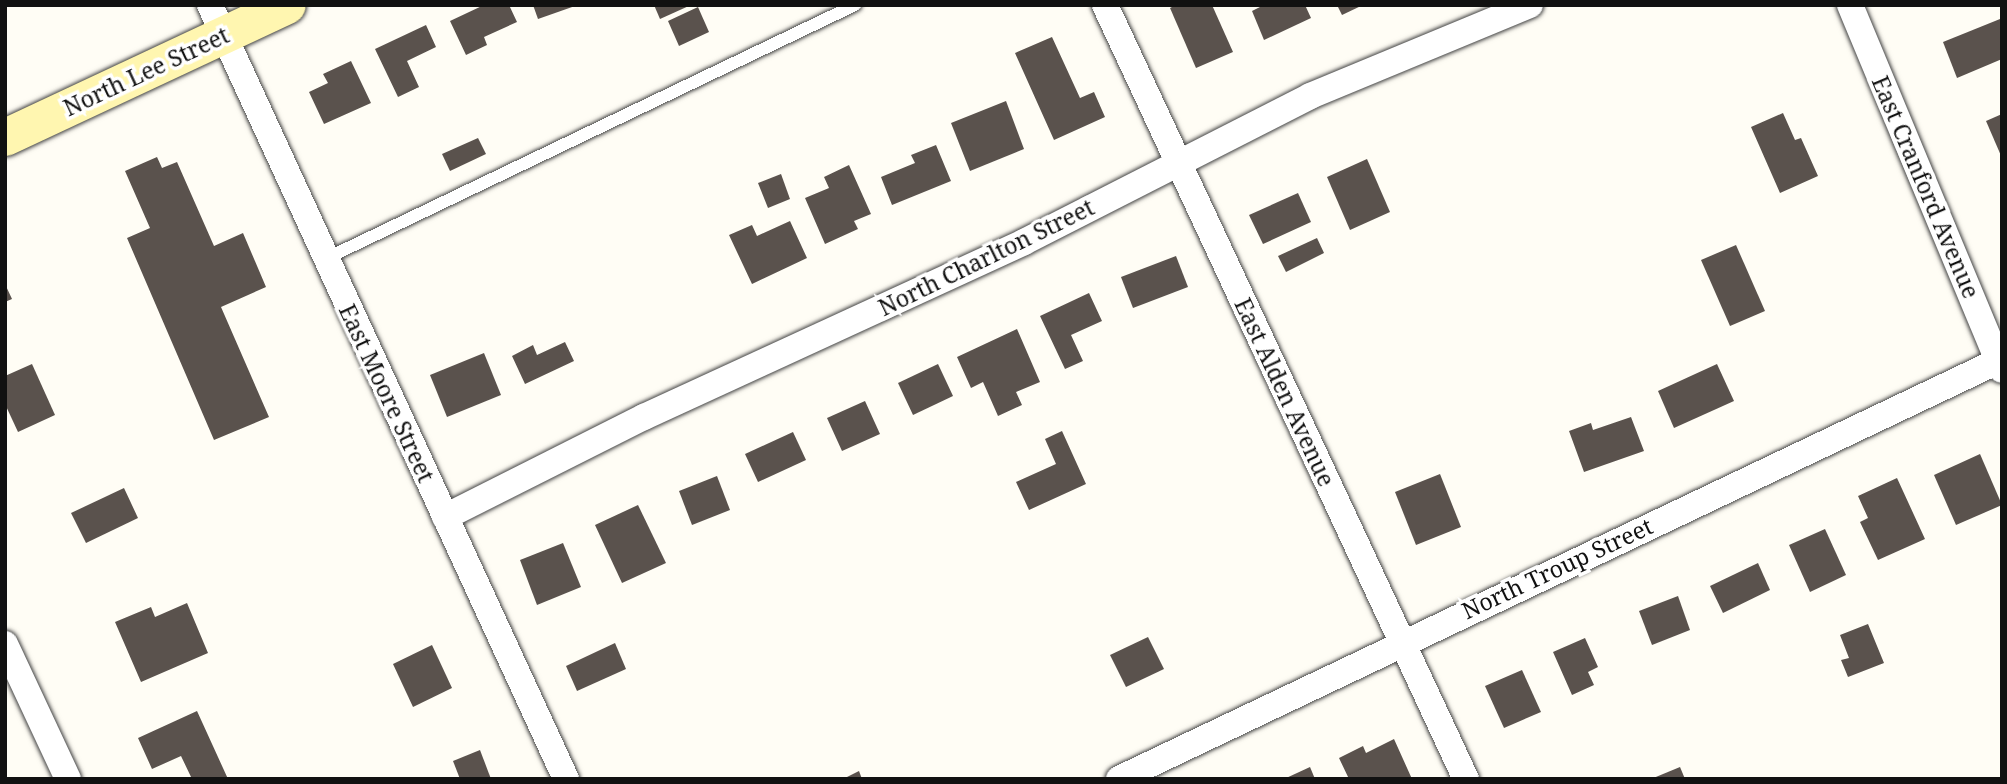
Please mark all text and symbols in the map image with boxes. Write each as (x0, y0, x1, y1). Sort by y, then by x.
street label: North Lee Street (59, 21, 233, 121)
street label: East Cranford Avenue (1867, 72, 1985, 302)
street label: North Charlton Street (874, 193, 1098, 321)
street label: East Alden Avenue (1229, 293, 1341, 491)
street label: East Moore Street (334, 300, 440, 486)
street label: North Troup Street (1457, 512, 1657, 624)

